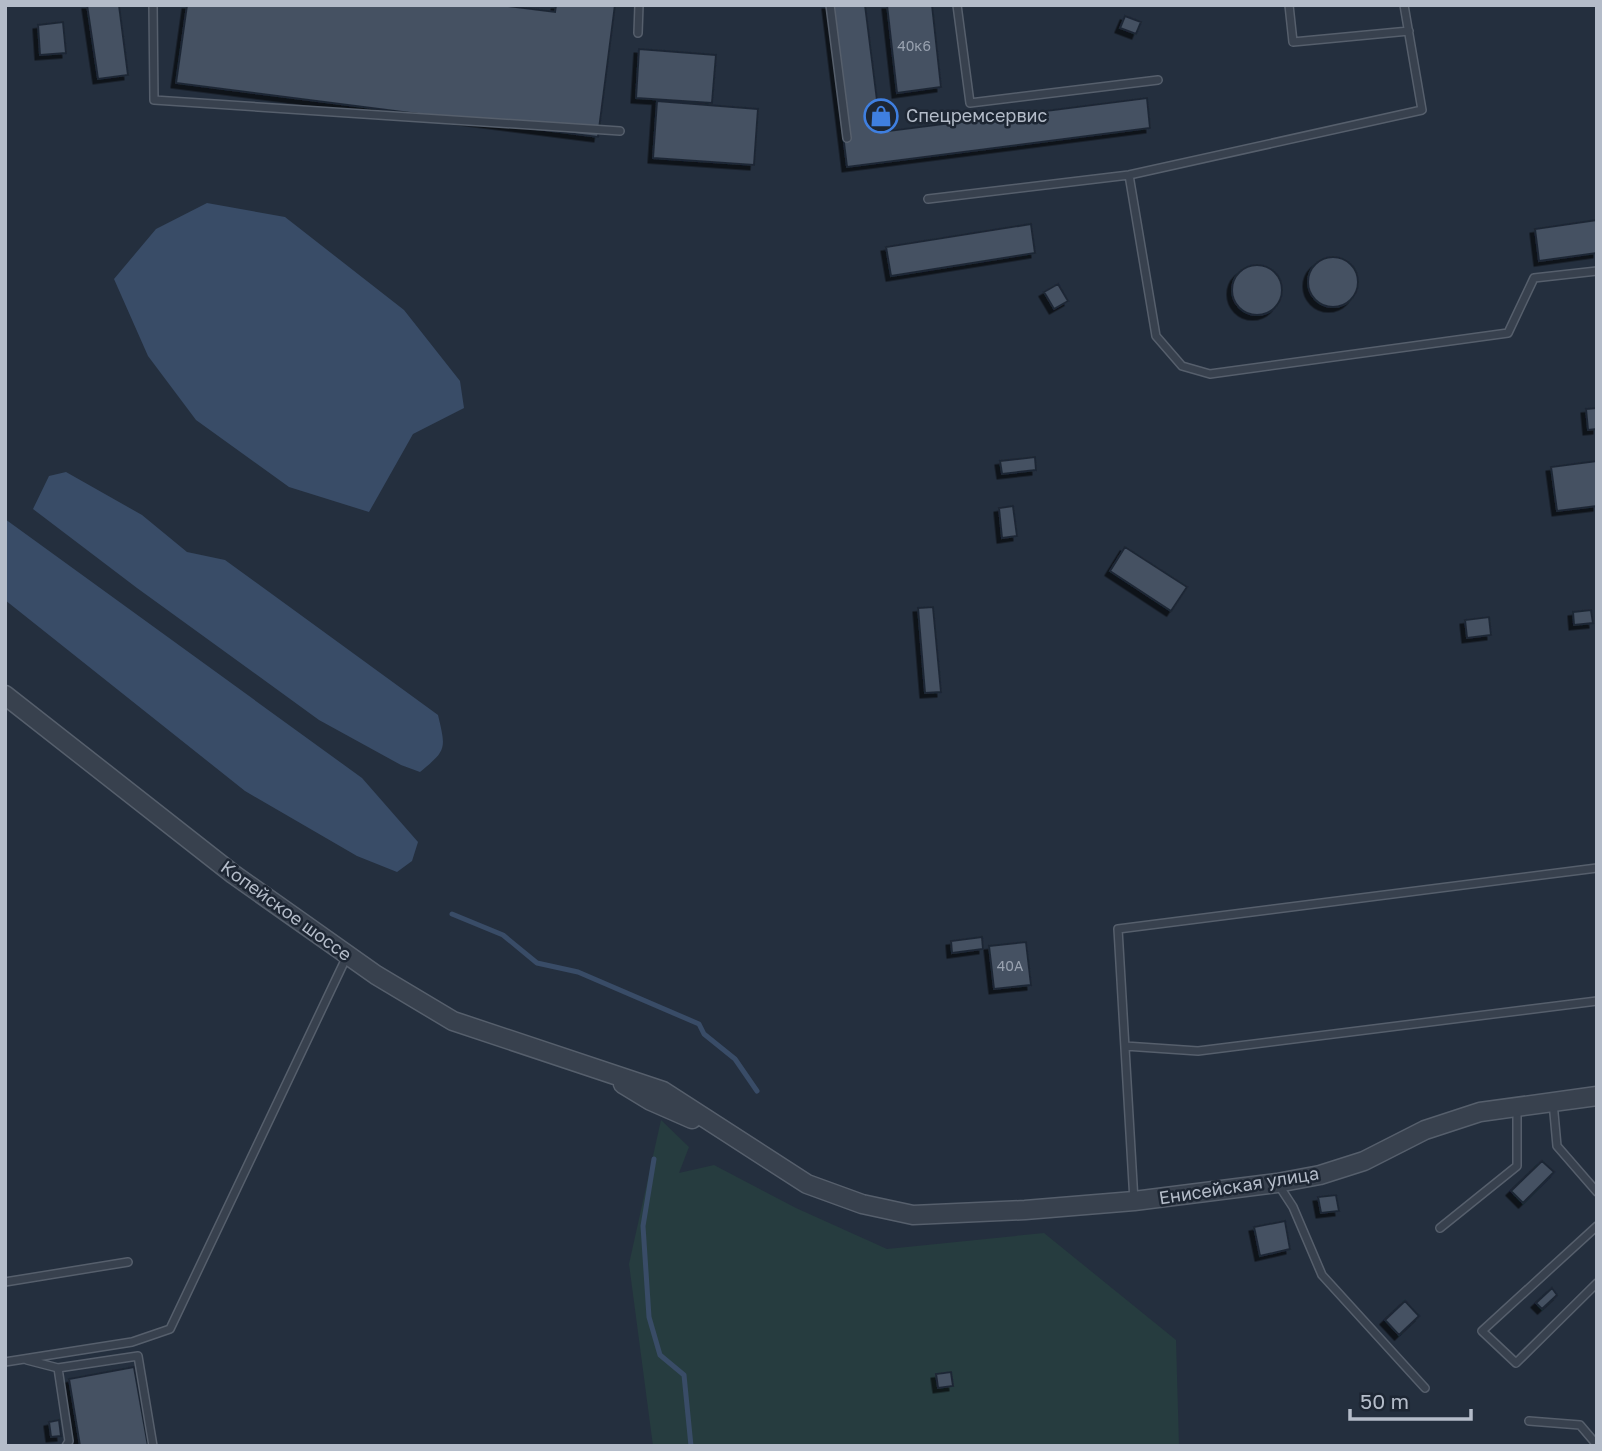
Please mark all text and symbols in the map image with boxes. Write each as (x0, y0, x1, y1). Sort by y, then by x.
house number: 40к6 (897, 37, 931, 54)
shop icon: Спецремсервис (862, 97, 900, 135)
place label: Спецремсервис (906, 104, 1048, 126)
street label: Копейское шоссе (217, 855, 356, 965)
house number: 40А (997, 957, 1024, 974)
street label: Енисейская улица (1157, 1161, 1320, 1209)
scale bar (1350, 1378, 1471, 1422)
text: 50 m (1360, 1388, 1409, 1414)

